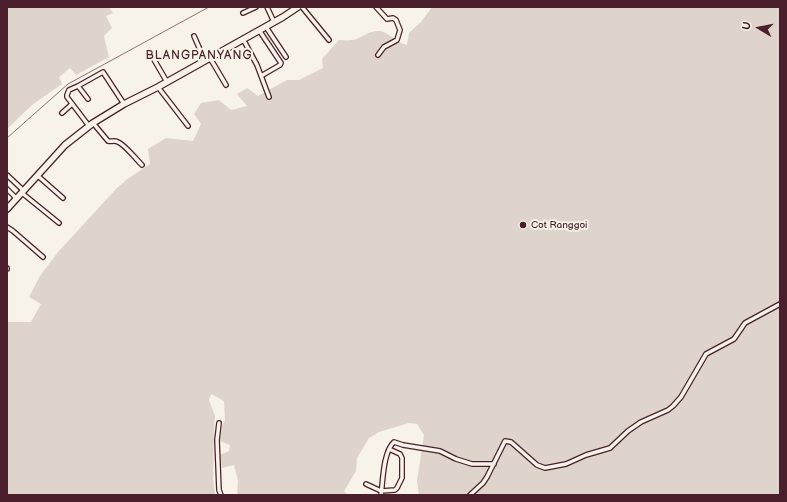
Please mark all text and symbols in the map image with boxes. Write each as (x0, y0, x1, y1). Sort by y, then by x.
north arrow (739, 8, 779, 48)
text: U (740, 21, 754, 31)
district label: BLANGPANYANG (146, 49, 252, 63)
place label: Cot Ranggoi (531, 219, 587, 231)
marker: Cot Ranggoi (518, 220, 528, 230)

